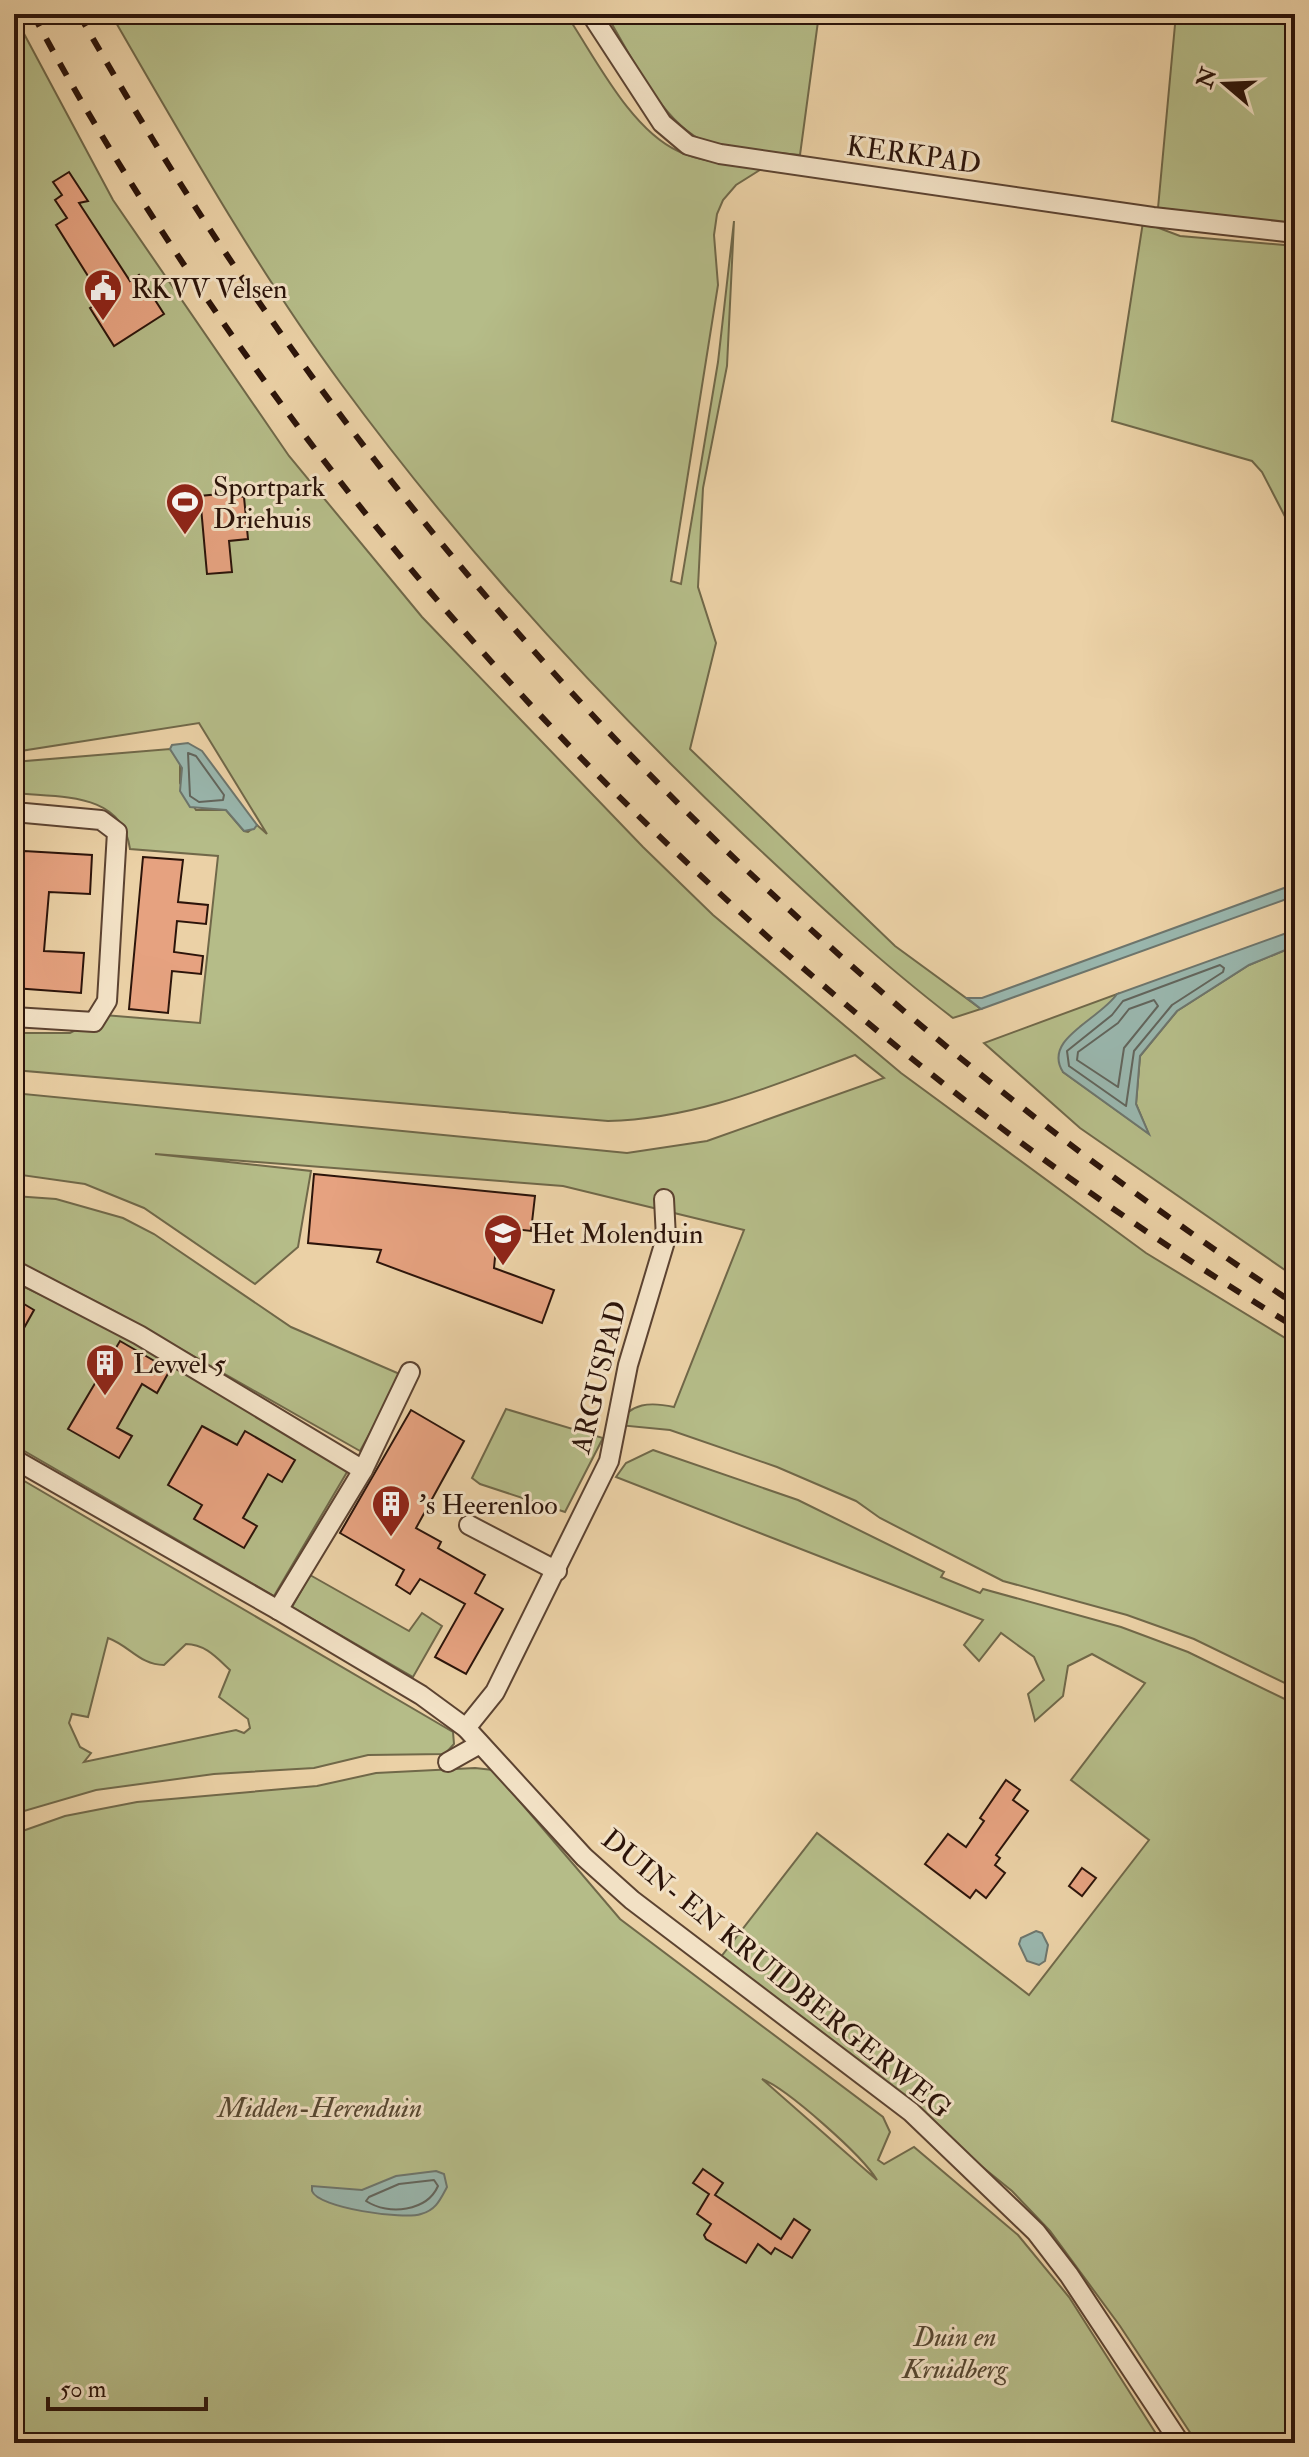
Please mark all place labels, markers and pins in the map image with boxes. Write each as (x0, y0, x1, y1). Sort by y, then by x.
public building icon: RKVV Velsen (82, 267, 124, 322)
place label: RKVV Velsen (131, 272, 288, 307)
place label: Sportpark Driehuis (213, 470, 326, 537)
sports icon: Sportpark Driehuis (164, 481, 206, 536)
school or university icon: Het Molenduin (482, 1212, 524, 1267)
place label: Het Molenduin (531, 1217, 704, 1252)
building icon: Levvel 5 (84, 1342, 126, 1397)
place label: Levvel 5 (133, 1347, 227, 1382)
building icon: 's Heerenloo (370, 1483, 412, 1538)
place label: 's Heerenloo (419, 1488, 558, 1523)

